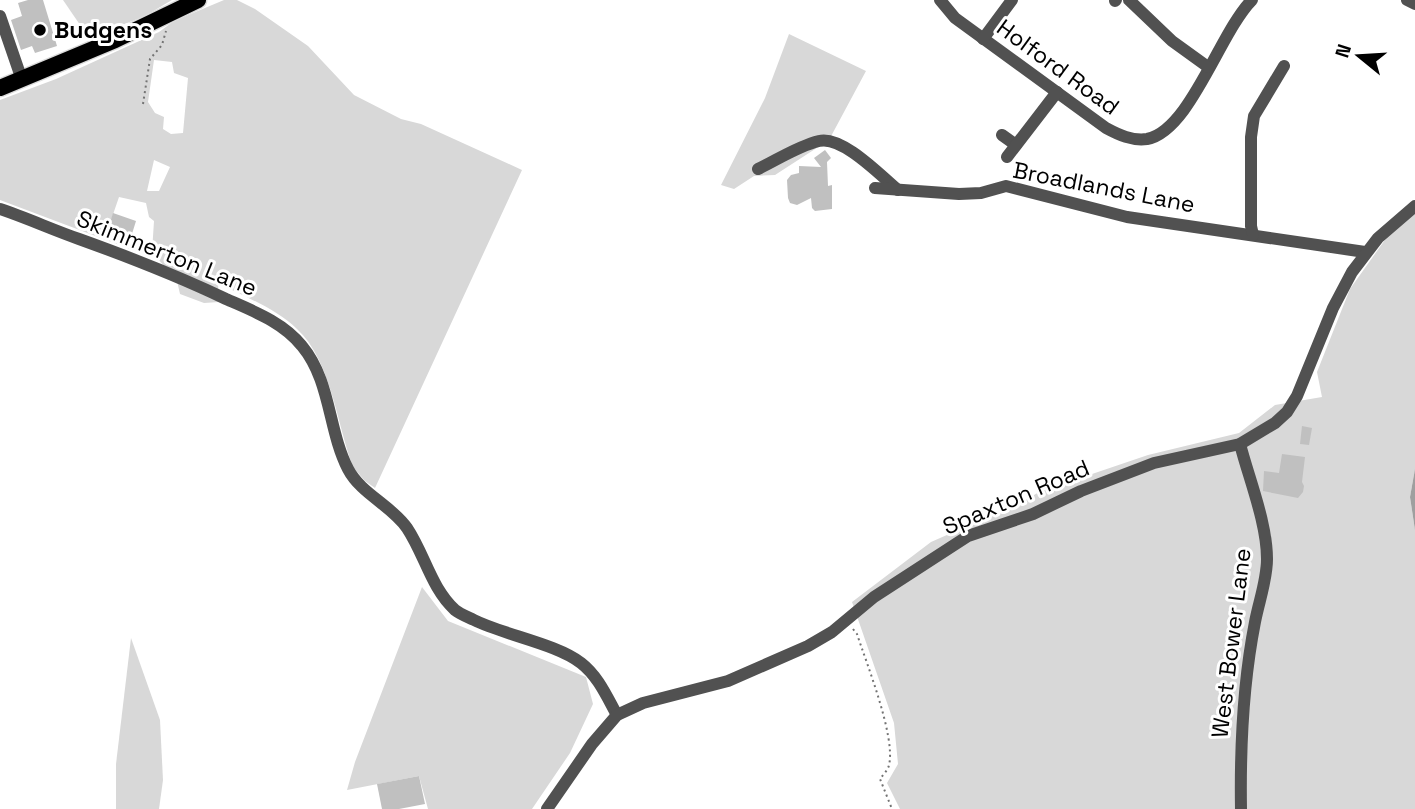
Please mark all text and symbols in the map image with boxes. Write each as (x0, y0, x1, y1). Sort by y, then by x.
street label: Holford Road (991, 12, 1125, 122)
place label: Budgens (54, 15, 152, 45)
north arrow (1324, 21, 1394, 91)
marker: Budgens (32, 22, 48, 38)
text: N (1329, 41, 1357, 61)
street label: Broadlands Lane (1010, 155, 1198, 219)
street label: Skimmerton Lane (72, 203, 262, 303)
street label: Spaxton Road (938, 453, 1094, 541)
street label: West Bower Lane (1204, 546, 1258, 740)

